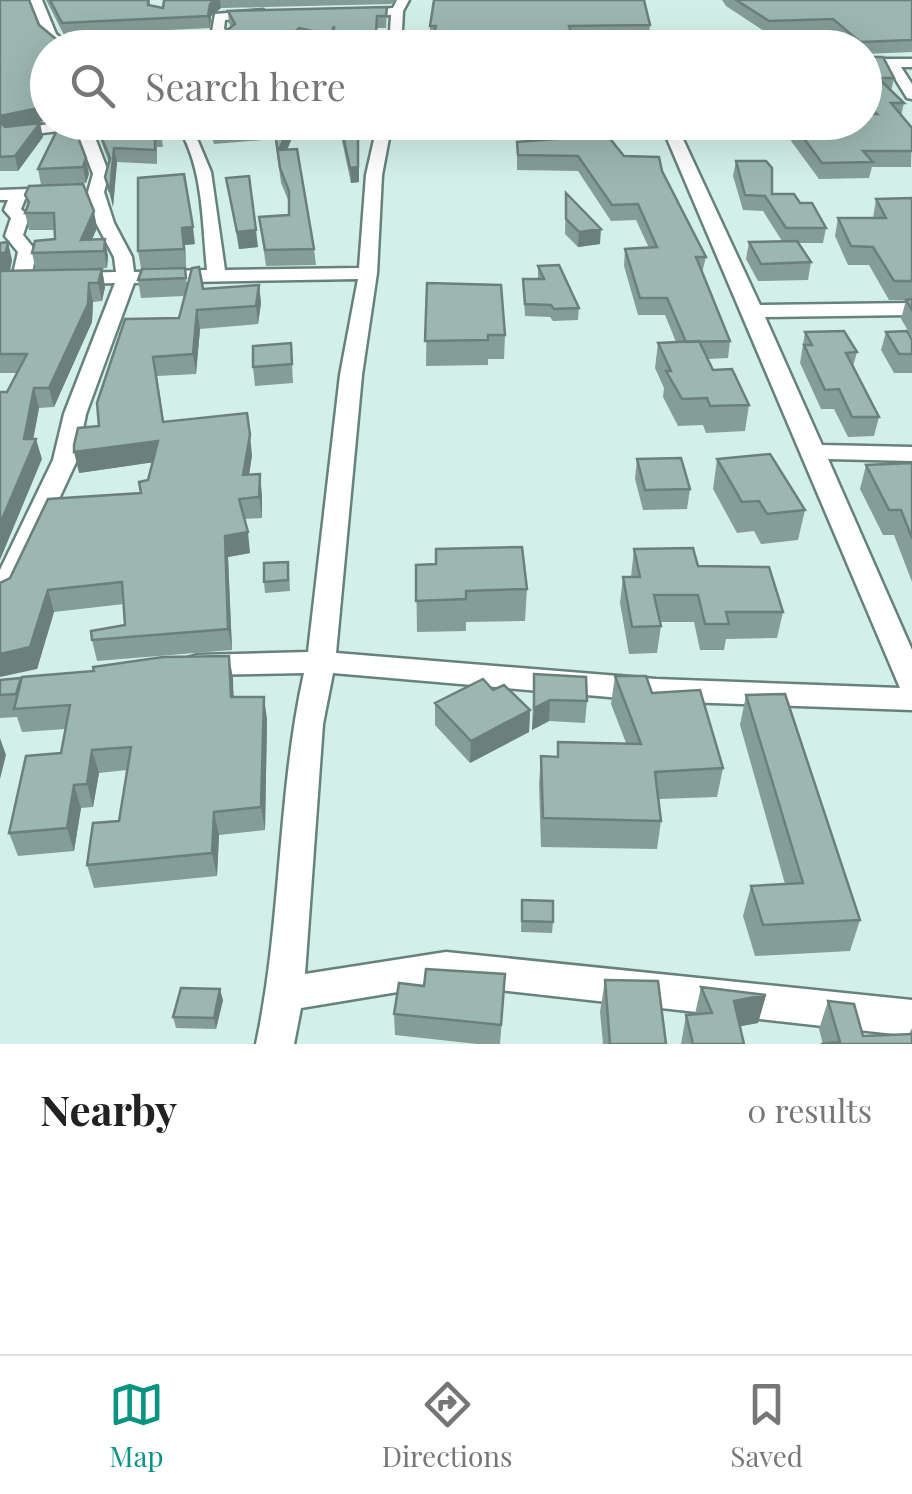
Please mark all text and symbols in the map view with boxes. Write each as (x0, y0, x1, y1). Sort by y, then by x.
search box (30, 30, 882, 140)
icon: search (65, 58, 120, 113)
text: Search here (145, 60, 346, 111)
text: Nearby (40, 1081, 177, 1137)
text: 0 results (747, 1088, 872, 1131)
tab: Map (109, 1377, 164, 1474)
tab: Directions (382, 1377, 513, 1474)
tab: Saved (730, 1377, 803, 1474)

